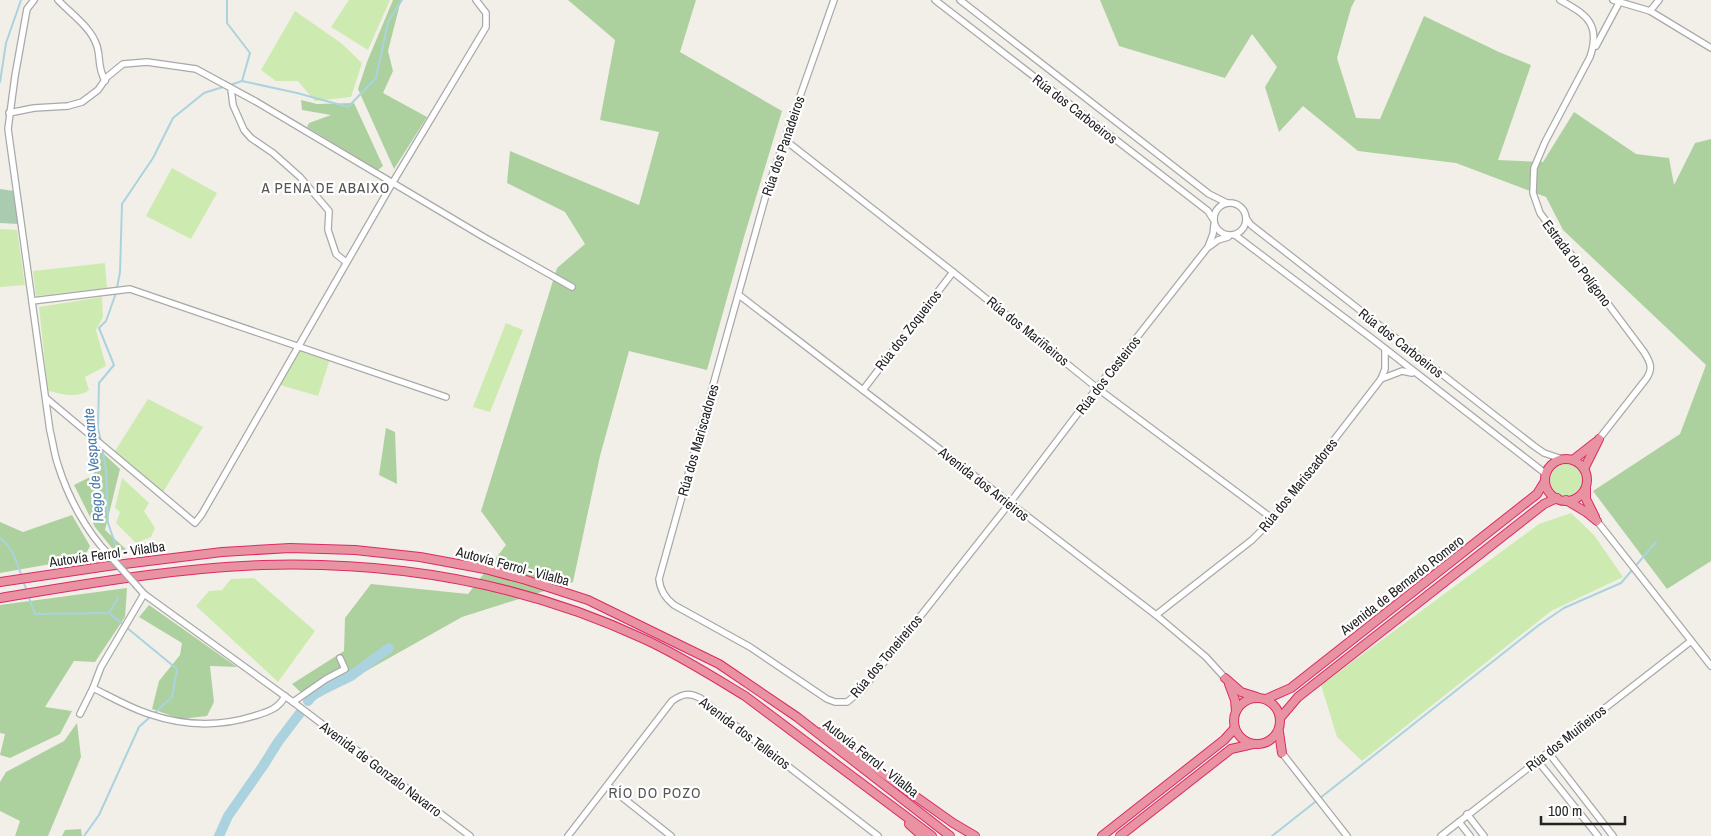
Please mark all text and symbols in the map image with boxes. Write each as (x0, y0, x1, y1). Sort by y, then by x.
street label: Rúa dos Carboeiros (1029, 70, 1121, 148)
street label: Rúa dos Panadeiros (757, 93, 809, 198)
district label: A PENA DE ABAIXO (261, 177, 390, 198)
street label: Estrada do Polígono (1539, 216, 1615, 310)
street label: Rúa dos Zoqueiros (871, 286, 945, 374)
street label: Rúa dos Mariñeiros (983, 292, 1073, 370)
street label: Rúa dos Carboeiros (1355, 304, 1447, 382)
street label: Rúa dos Cesteiros (1072, 332, 1145, 418)
street label: Rúa dos Mariscadores (673, 382, 723, 498)
water label: Rego de Vespasante (78, 407, 108, 523)
street label: Rúa dos Mariscadores (1255, 434, 1341, 536)
street label: Avenida dos Arrieiros (934, 442, 1033, 525)
street label: Avenida de Bernardo Romero (1336, 531, 1468, 640)
street label: Autovía Ferrol - Vilalba (47, 537, 167, 571)
street label: Autovía Ferrol - Vilalba (453, 542, 572, 590)
street label: Rúa dos Toneireiros (846, 610, 926, 701)
street label: Avenida dos Telleiros (695, 692, 794, 773)
street label: Rúa dos Muiñeiros (1522, 701, 1610, 775)
street label: Autovía Ferrol - Vilalba (819, 714, 923, 801)
street label: Avenida de Gonzalo Navarro (316, 717, 445, 821)
district label: RÍO DO POZO (608, 782, 702, 803)
scale bar (1541, 794, 1625, 826)
text: 100 m (1548, 800, 1582, 821)

